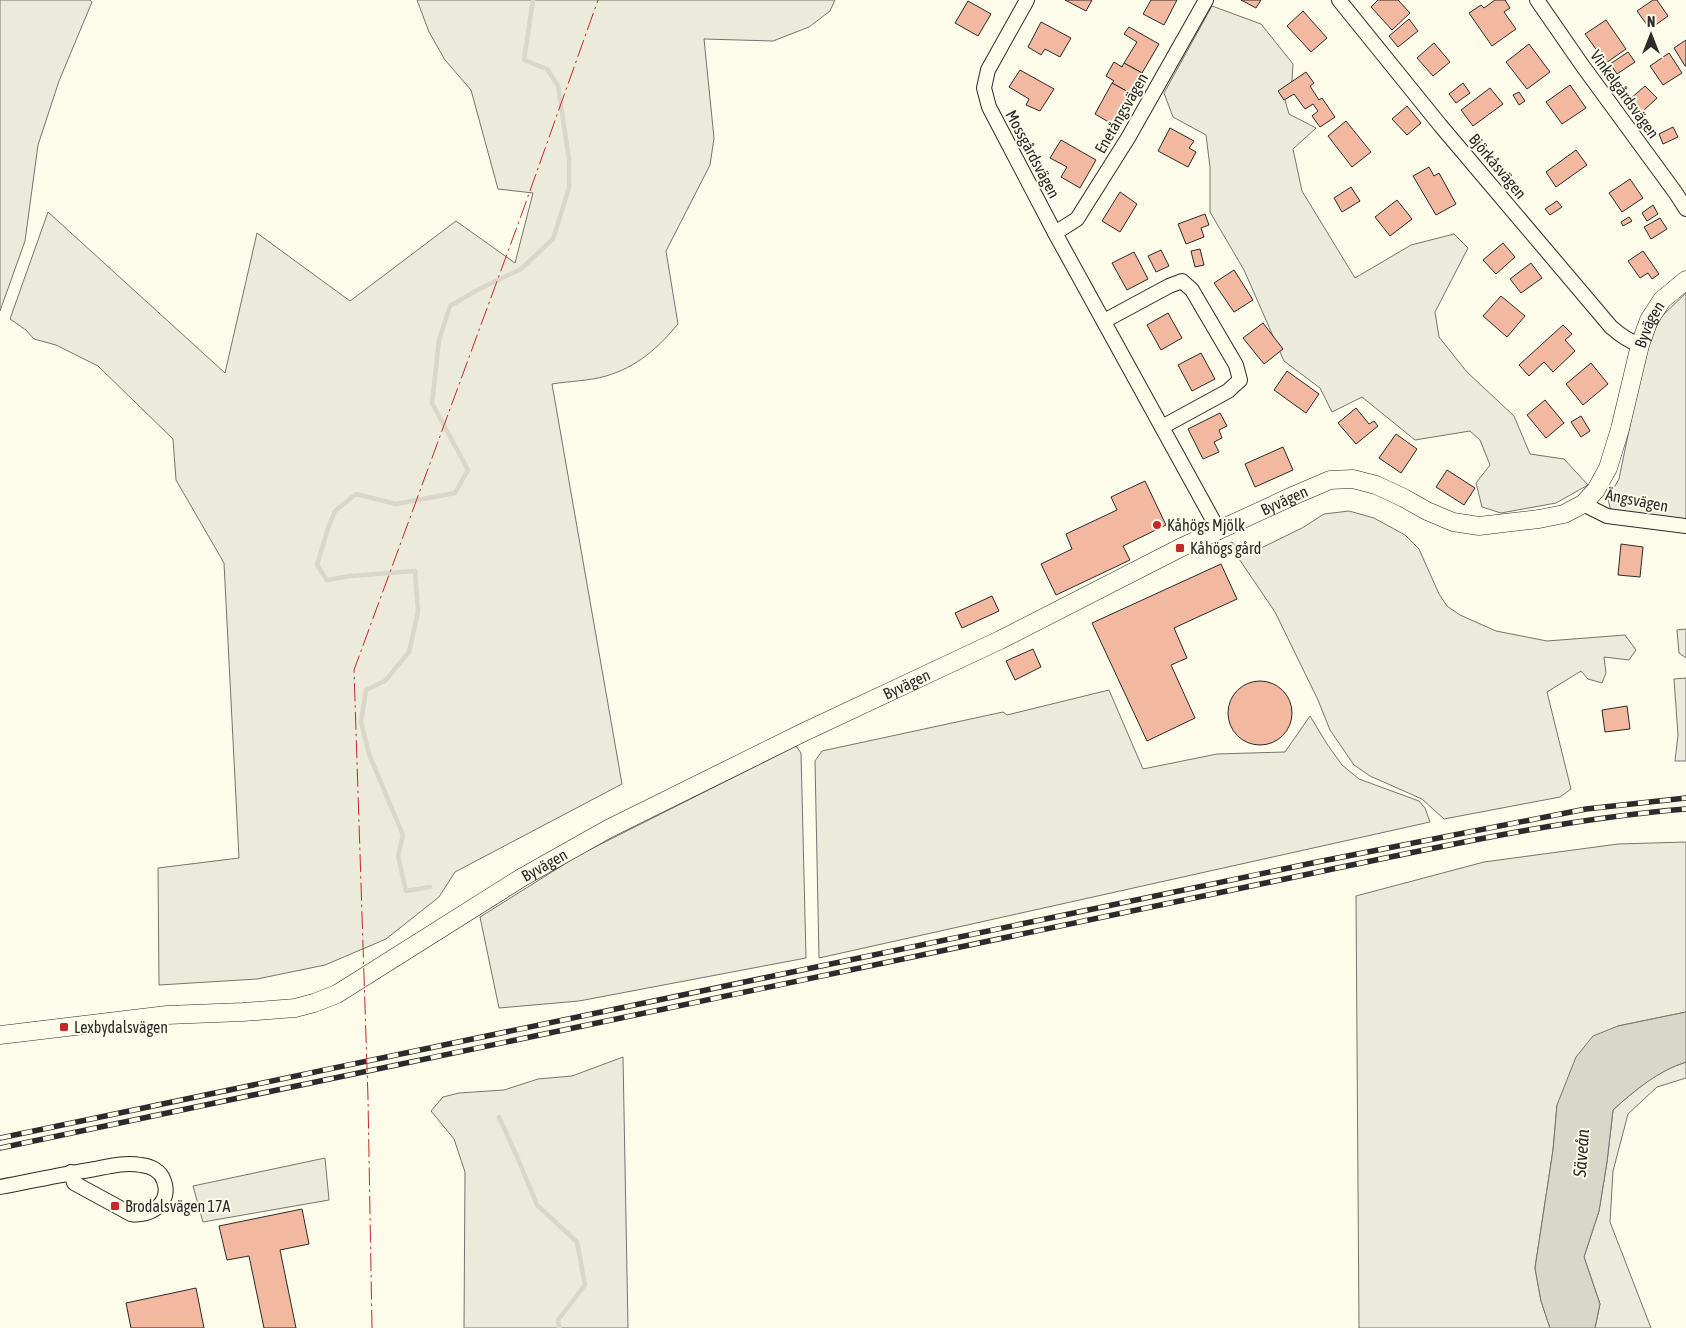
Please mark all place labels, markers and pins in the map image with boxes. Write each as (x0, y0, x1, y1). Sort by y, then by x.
place label: Kåhögs Mjölk (1167, 516, 1245, 535)
marker: Kåhögs Mjölk (1151, 519, 1163, 531)
place label: Kåhögs gård (1190, 539, 1261, 558)
marker: Kåhögs gård (1174, 542, 1186, 554)
place label: Lexbydalsvägen (74, 1018, 168, 1037)
marker: Lexbydalsvägen (58, 1021, 70, 1033)
place label: Brodalsvägen 17A (125, 1197, 230, 1216)
marker: Brodalsvägen 17A (109, 1200, 121, 1212)

